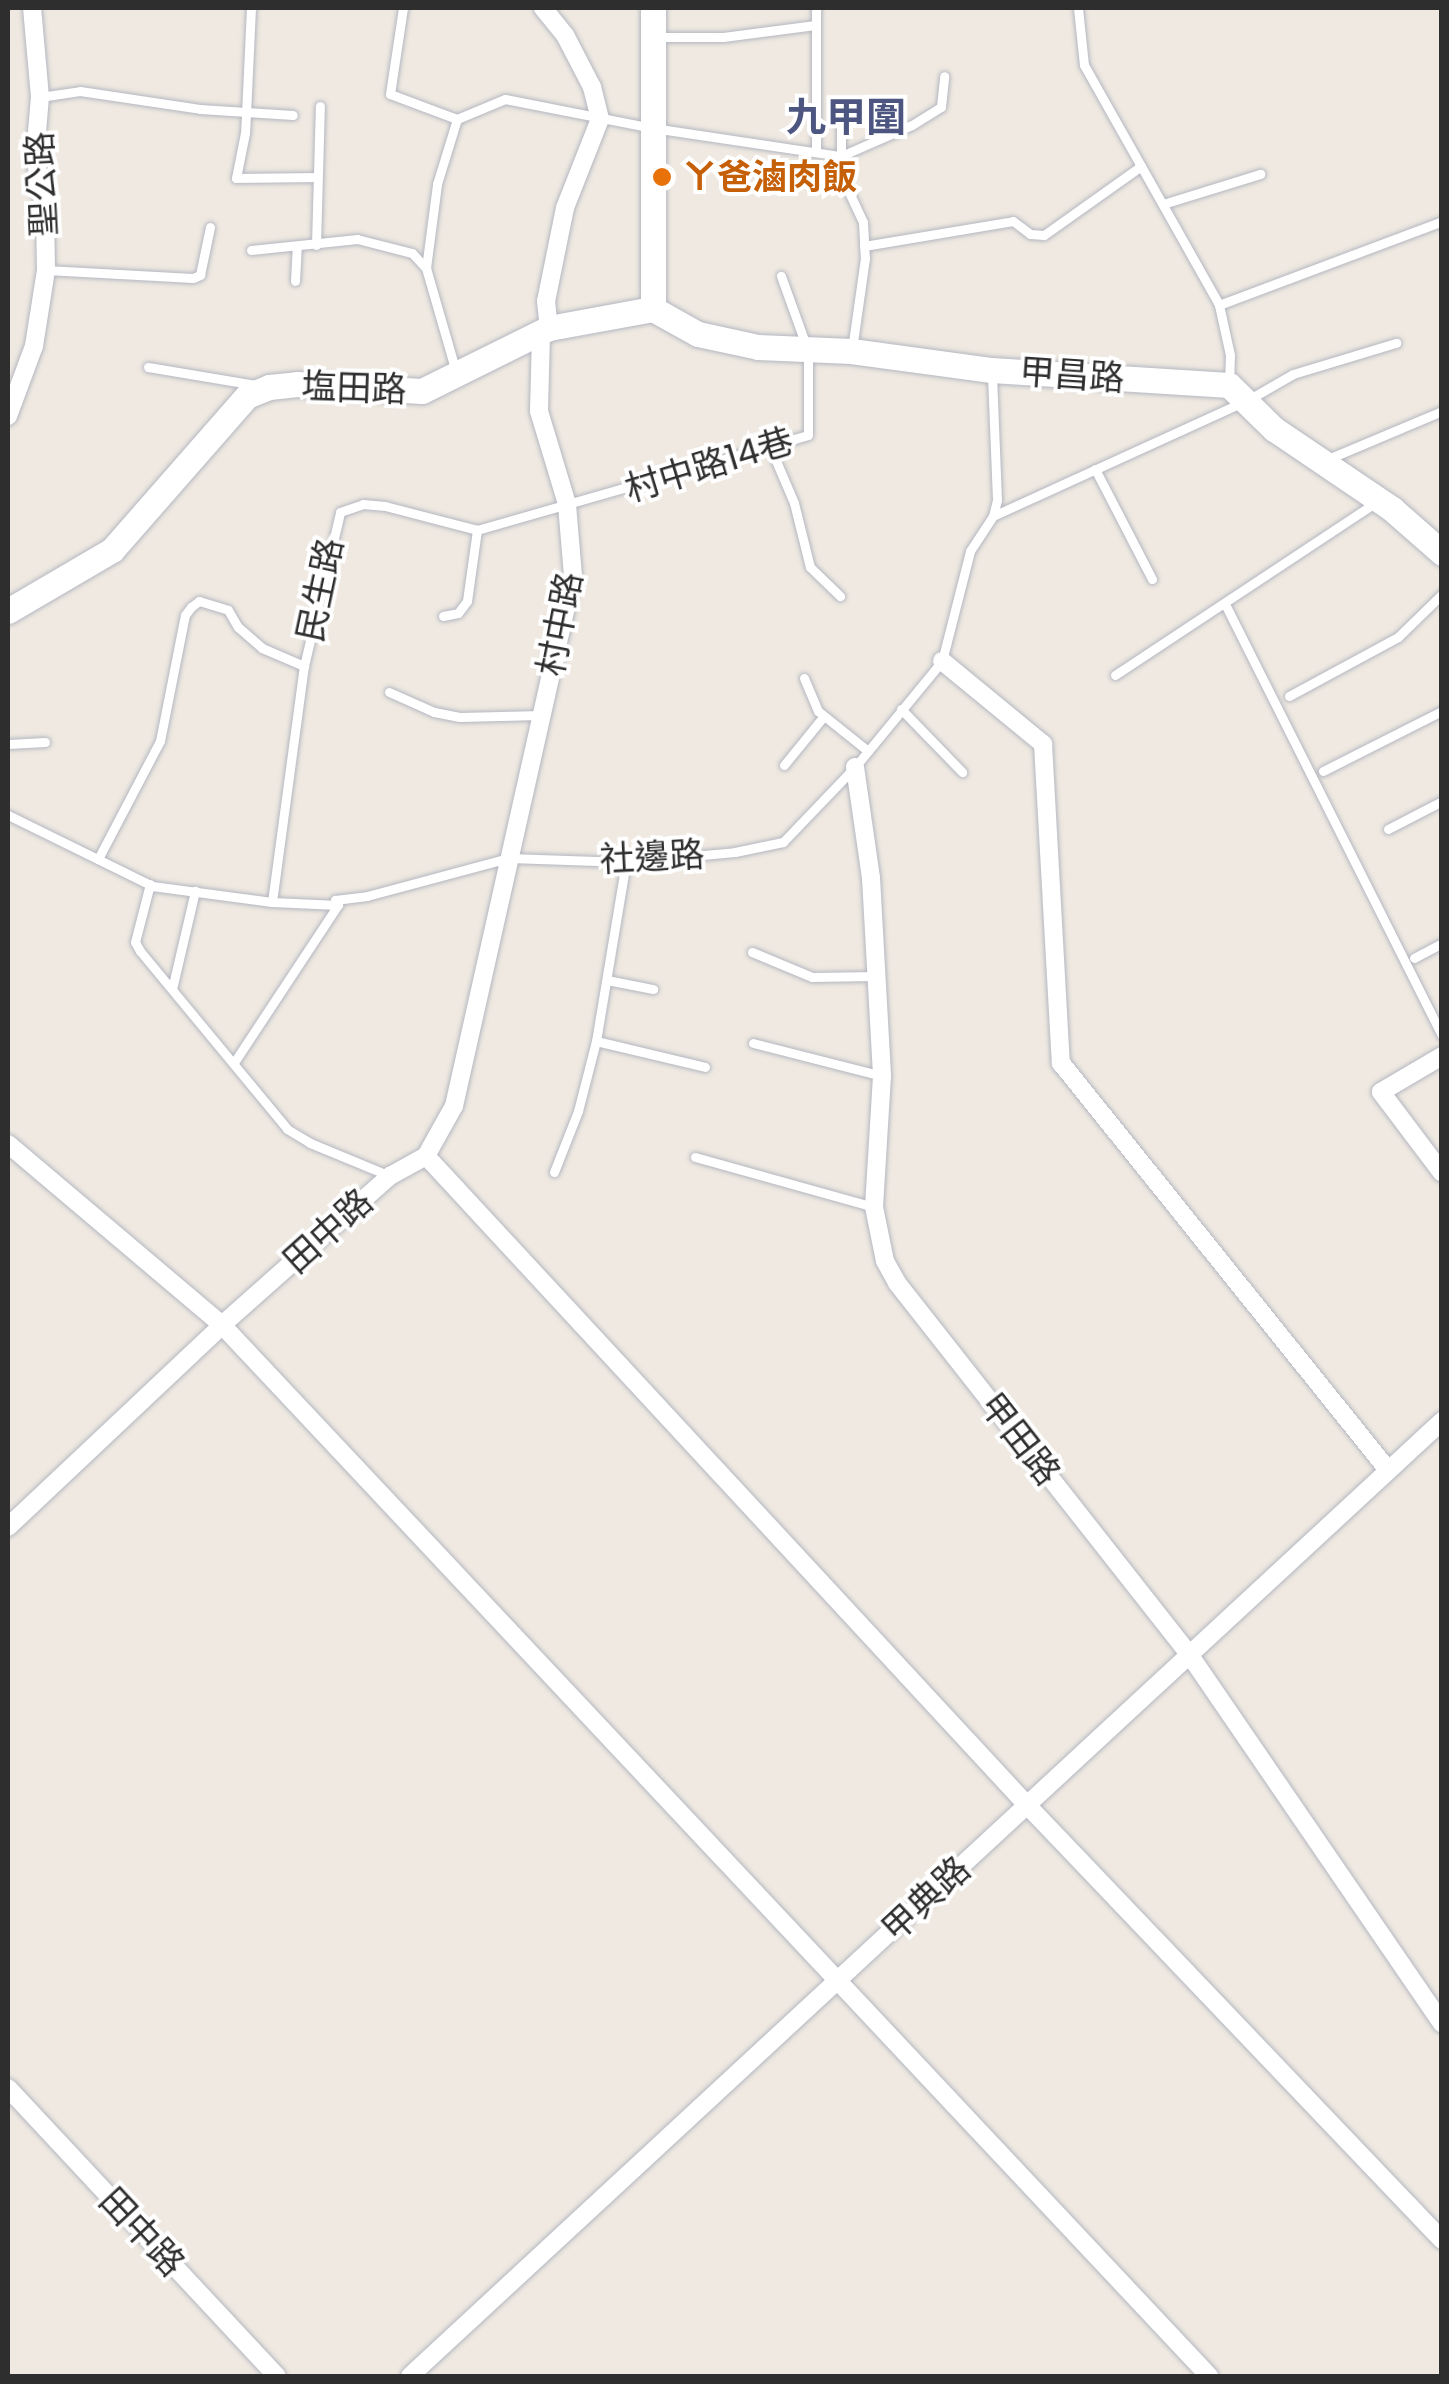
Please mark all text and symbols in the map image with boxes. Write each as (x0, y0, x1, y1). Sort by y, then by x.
district label: 九甲圍 (786, 93, 906, 141)
street label: 聖公路 (18, 130, 66, 238)
place label: ㄚ爸滷肉飯 (682, 156, 857, 198)
marker: ㄚ爸滷肉飯 (651, 166, 673, 188)
street label: 甲昌路 (1018, 350, 1126, 400)
street label: 塩田路 (301, 365, 407, 411)
street label: 村中路14巷 (620, 420, 798, 510)
street label: 民生路 (289, 534, 351, 646)
street label: 村中路 (529, 568, 591, 680)
street label: 社邊路 (598, 833, 706, 881)
street label: 田中路 (275, 1180, 381, 1282)
street label: 甲田路 (971, 1385, 1069, 1493)
street label: 甲典路 (873, 1848, 979, 1950)
street label: 田中路 (91, 2179, 193, 2285)

